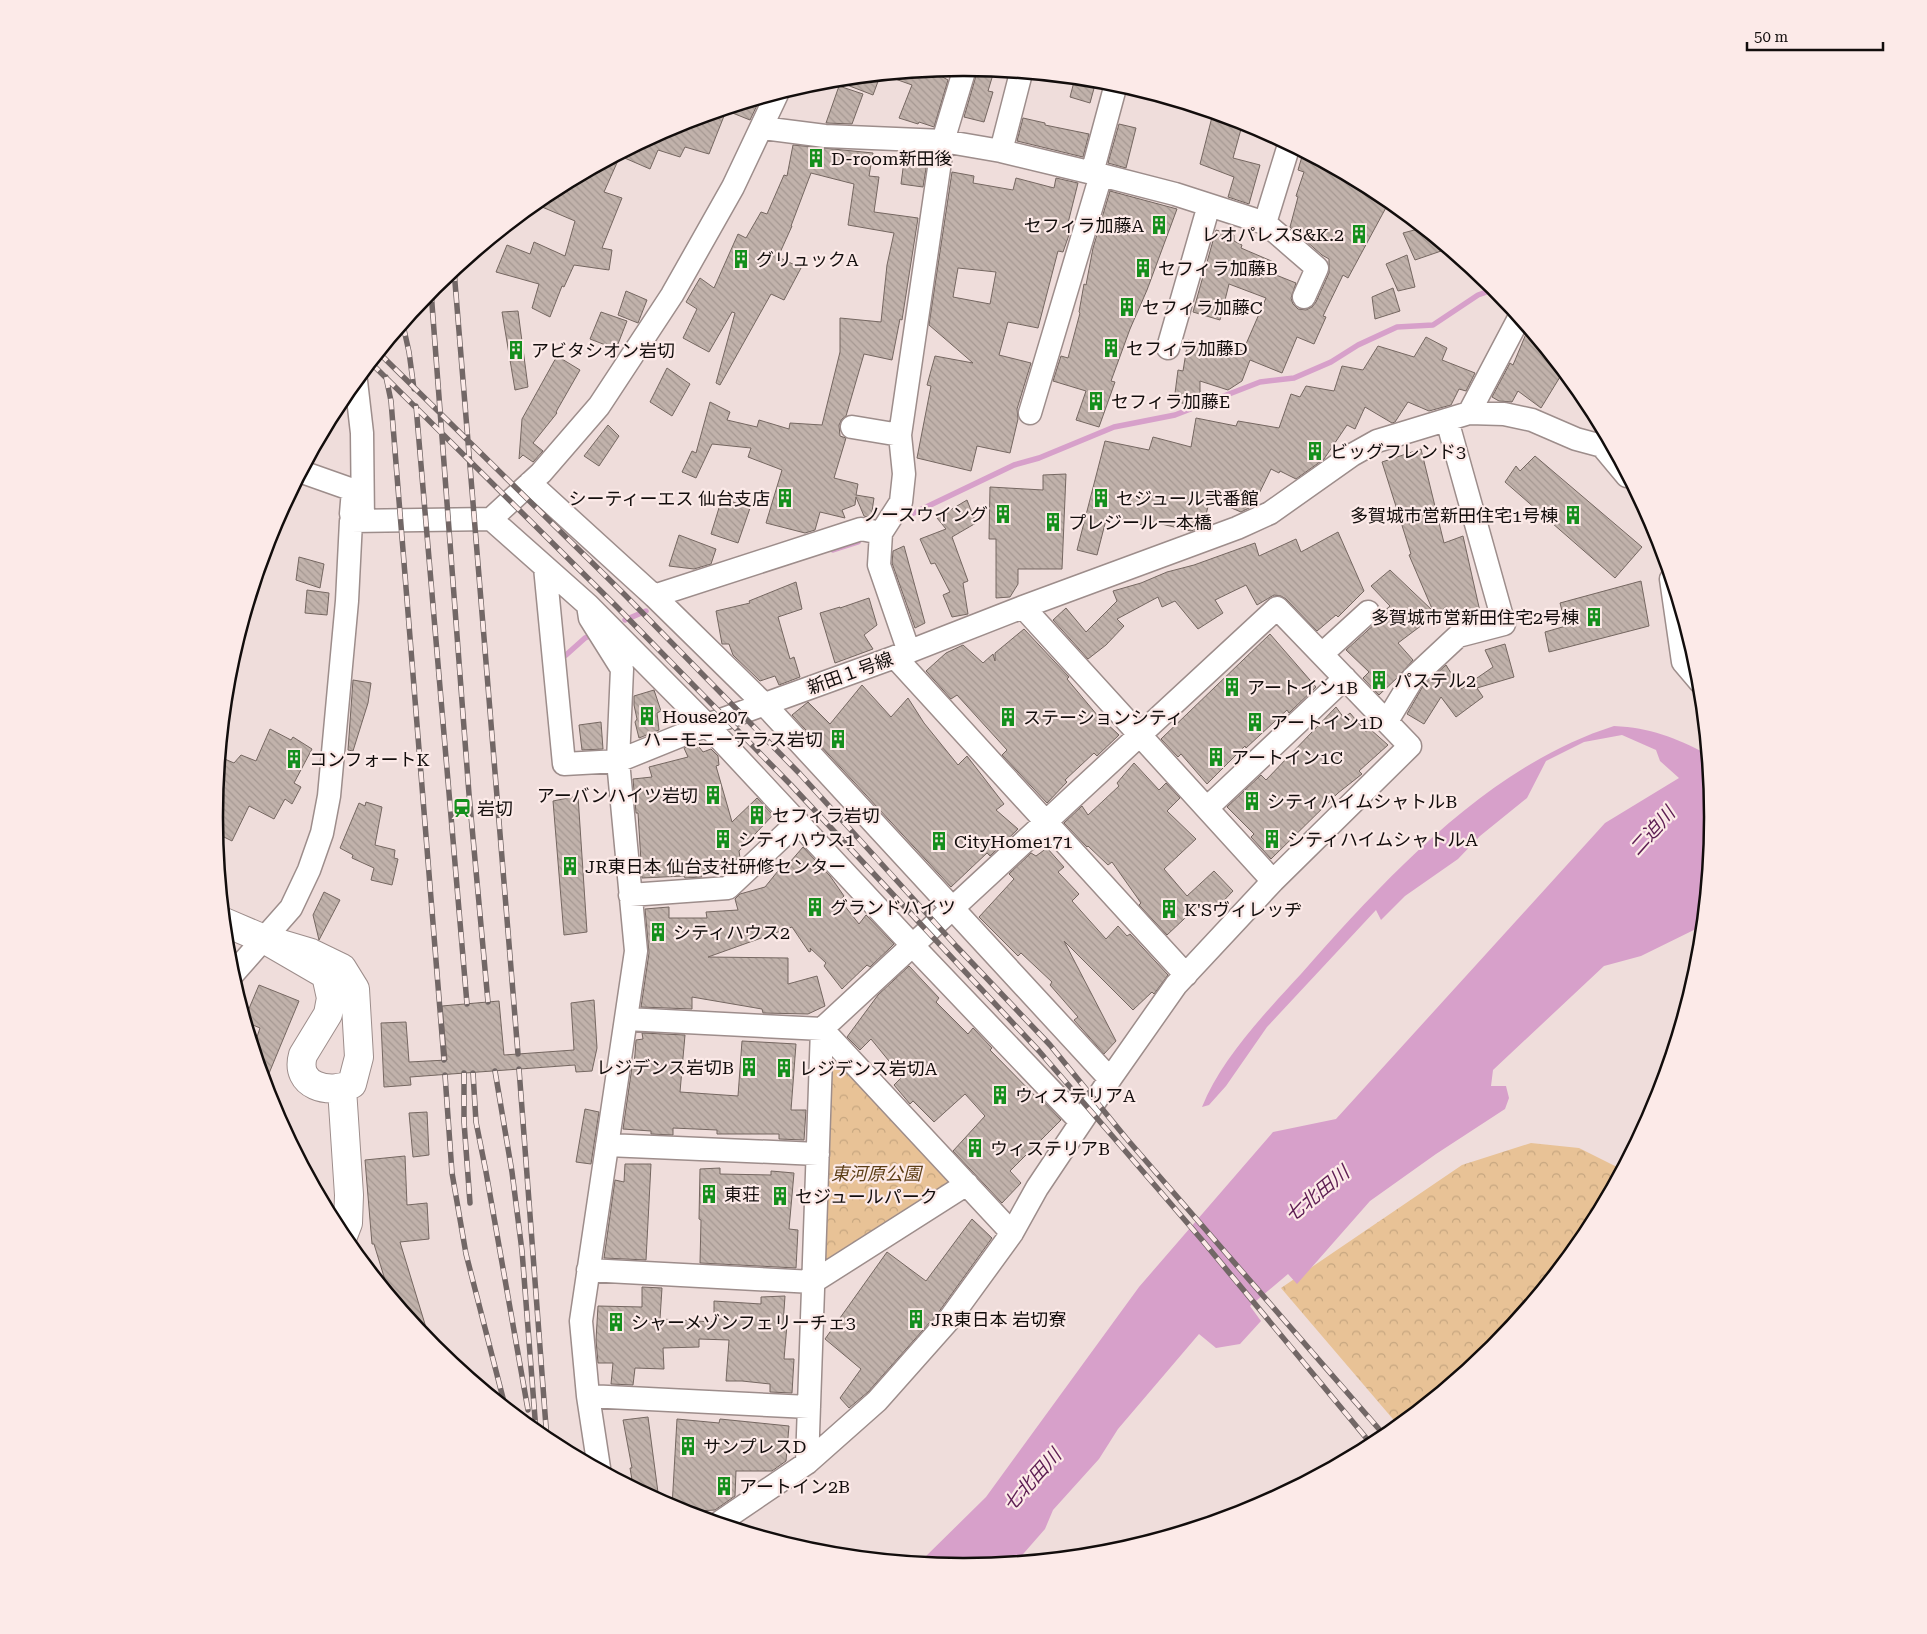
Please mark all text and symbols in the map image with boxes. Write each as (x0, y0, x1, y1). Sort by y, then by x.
scale bar (1747, 20, 1883, 52)
text: 50 m (1754, 28, 1789, 46)
building icon: D-room新田後 (805, 147, 827, 169)
place label: D-room新田後 (831, 148, 953, 169)
building icon: セフィラ加藤A (1148, 214, 1170, 236)
place label: セフィラ加藤A (1024, 215, 1144, 236)
building icon: レオパレスS&K.2 (1348, 223, 1370, 245)
place label: レオパレスS&K.2 (1202, 224, 1344, 245)
building icon: グリュックA (730, 248, 752, 270)
place label: グリュックA (756, 249, 859, 270)
building icon: セフィラ加藤B (1132, 257, 1154, 279)
place label: セフィラ加藤B (1158, 258, 1278, 279)
building icon: セフィラ加藤C (1116, 296, 1138, 318)
place label: セフィラ加藤C (1142, 297, 1263, 318)
building icon: セフィラ加藤D (1100, 337, 1122, 359)
place label: セフィラ加藤D (1126, 338, 1248, 359)
building icon: アビタシオン岩切 (505, 339, 527, 361)
place label: アビタシオン岩切 (531, 340, 675, 361)
building icon: セフィラ加藤E (1085, 390, 1107, 412)
place label: セフィラ加藤E (1111, 391, 1230, 412)
building icon: ビッグフレンド3 (1304, 440, 1326, 462)
place label: ビッグフレンド3 (1330, 441, 1466, 462)
building icon: シーティーエス 仙台支店 (774, 487, 796, 509)
building icon: セジュール弐番館 (1090, 487, 1112, 509)
place label: シーティーエス 仙台支店 (569, 488, 770, 509)
place label: セジュール弐番館 (1116, 488, 1259, 509)
building icon: ノースウイング (992, 503, 1014, 525)
place label: ノースウイング (863, 504, 988, 525)
building icon: 多賀城市営新田住宅1号棟 (1562, 504, 1584, 526)
place label: 多賀城市営新田住宅1号棟 (1350, 505, 1558, 526)
building icon: プレジール一本橋 (1042, 511, 1064, 533)
place label: プレジール一本橋 (1068, 512, 1212, 533)
building icon: 多賀城市営新田住宅2号棟 (1583, 606, 1605, 628)
place label: 多賀城市営新田住宅2号棟 (1371, 607, 1579, 628)
street label: 新田１号線 (804, 648, 896, 698)
building icon: パステル2 (1368, 669, 1390, 691)
place label: パステル2 (1394, 670, 1476, 691)
building icon: アートイン1B (1221, 676, 1243, 698)
place label: アートイン1B (1247, 677, 1358, 698)
building icon: House207 (636, 705, 658, 727)
place label: House207 (662, 706, 748, 727)
building icon: ステーションシティ (997, 706, 1019, 728)
place label: ステーションシティ (1023, 707, 1184, 728)
building icon: アートイン1D (1244, 711, 1266, 733)
place label: アートイン1D (1270, 712, 1383, 733)
building icon: ハーモニーテラス岩切 (827, 728, 849, 750)
place label: ハーモニーテラス岩切 (643, 729, 823, 750)
building icon: アートイン1C (1205, 746, 1227, 768)
place label: アートイン1C (1231, 747, 1343, 768)
building icon: コンフォートK (283, 748, 305, 770)
place label: コンフォートK (309, 749, 430, 770)
building icon: アーバンハイツ岩切 (702, 784, 724, 806)
place label: アーバンハイツ岩切 (537, 785, 698, 806)
building icon: シティハイムシャトルB (1241, 790, 1263, 812)
place label: シティハイムシャトルB (1267, 791, 1457, 812)
station icon: 岩切 (451, 797, 473, 819)
place label: 岩切 (477, 798, 513, 819)
water label: 二迫川 (1624, 801, 1681, 860)
building icon: セフィラ岩切 (746, 804, 768, 826)
place label: セフィラ岩切 (772, 805, 880, 826)
building icon: シティハウス1 (712, 828, 734, 850)
building icon: シティハイムシャトルA (1261, 828, 1283, 850)
place label: シティハウス1 (738, 829, 855, 850)
place label: シティハイムシャトルA (1287, 829, 1478, 850)
building icon: CityHome171 (928, 830, 950, 852)
place label: CityHome171 (954, 831, 1073, 852)
building icon: JR東日本 仙台支社研修センター (559, 855, 581, 877)
place label: JR東日本 仙台支社研修センター (585, 856, 846, 877)
building icon: グランドハイツ (804, 896, 826, 918)
place label: グランドハイツ (830, 897, 956, 918)
building icon: K'Sヴィレッヂ (1158, 898, 1180, 920)
place label: K'Sヴィレッヂ (1184, 899, 1302, 920)
building icon: シティハウス2 (647, 921, 669, 943)
place label: シティハウス2 (673, 922, 790, 943)
building icon: レジデンス岩切B (738, 1056, 760, 1078)
place label: レジデンス岩切B (596, 1057, 734, 1078)
building icon: レジデンス岩切A (773, 1057, 795, 1079)
place label: レジデンス岩切A (799, 1058, 938, 1079)
building icon: ウィステリアA (989, 1084, 1011, 1106)
place label: ウィステリアA (1015, 1085, 1136, 1106)
building icon: ウィステリアB (964, 1137, 986, 1159)
place label: ウィステリアB (990, 1138, 1110, 1159)
water label: 七北田川 (1280, 1160, 1355, 1227)
park label: 東河原公園 (831, 1163, 924, 1184)
building icon: 東荘 (698, 1183, 720, 1205)
place label: 東荘 (724, 1184, 760, 1205)
building icon: セジュールパーク (769, 1185, 791, 1207)
place label: セジュールパーク (795, 1186, 938, 1207)
building icon: JR東日本 岩切寮 (905, 1308, 927, 1330)
place label: JR東日本 岩切寮 (931, 1309, 1066, 1330)
building icon: シャーメゾンフェリーチェ3 (605, 1311, 627, 1333)
place label: シャーメゾンフェリーチェ3 (631, 1312, 856, 1333)
building icon: サンプレスD (677, 1435, 699, 1457)
place label: サンプレスD (703, 1436, 806, 1457)
water label: 七北田川 (998, 1443, 1067, 1516)
building icon: アートイン2B (713, 1475, 735, 1497)
place label: アートイン2B (739, 1476, 850, 1497)

